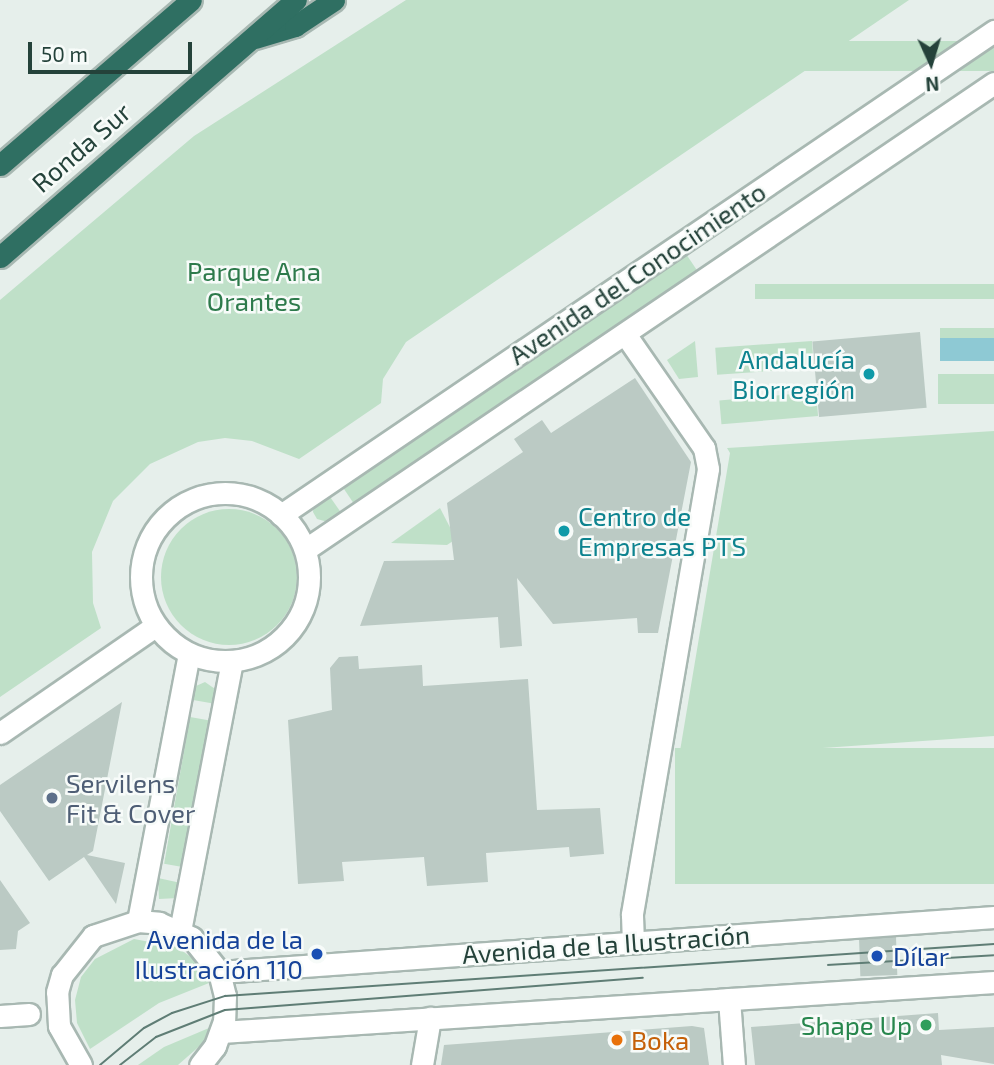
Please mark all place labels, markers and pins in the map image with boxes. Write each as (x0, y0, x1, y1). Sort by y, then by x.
place label: Andalucía Biorregión (732, 343, 855, 404)
marker: Andalucía Biorregión (861, 366, 877, 382)
place label: Centro de Empresas PTS (578, 500, 746, 562)
marker: Centro de Empresas PTS (556, 523, 572, 539)
place label: Servilens Fit & Cover (66, 767, 195, 828)
marker: Servilens Fit & Cover (44, 790, 60, 806)
place label: Avenida de la Ilustración 110 (135, 923, 303, 984)
place label: Dílar (893, 940, 949, 972)
marker: Avenida de la Ilustración 110 (309, 946, 325, 962)
marker: Dílar (867, 946, 887, 966)
place label: Shape Up (801, 1009, 912, 1041)
marker: Shape Up (918, 1017, 934, 1033)
place label: Boka (631, 1024, 689, 1056)
marker: Boka (609, 1032, 625, 1048)

